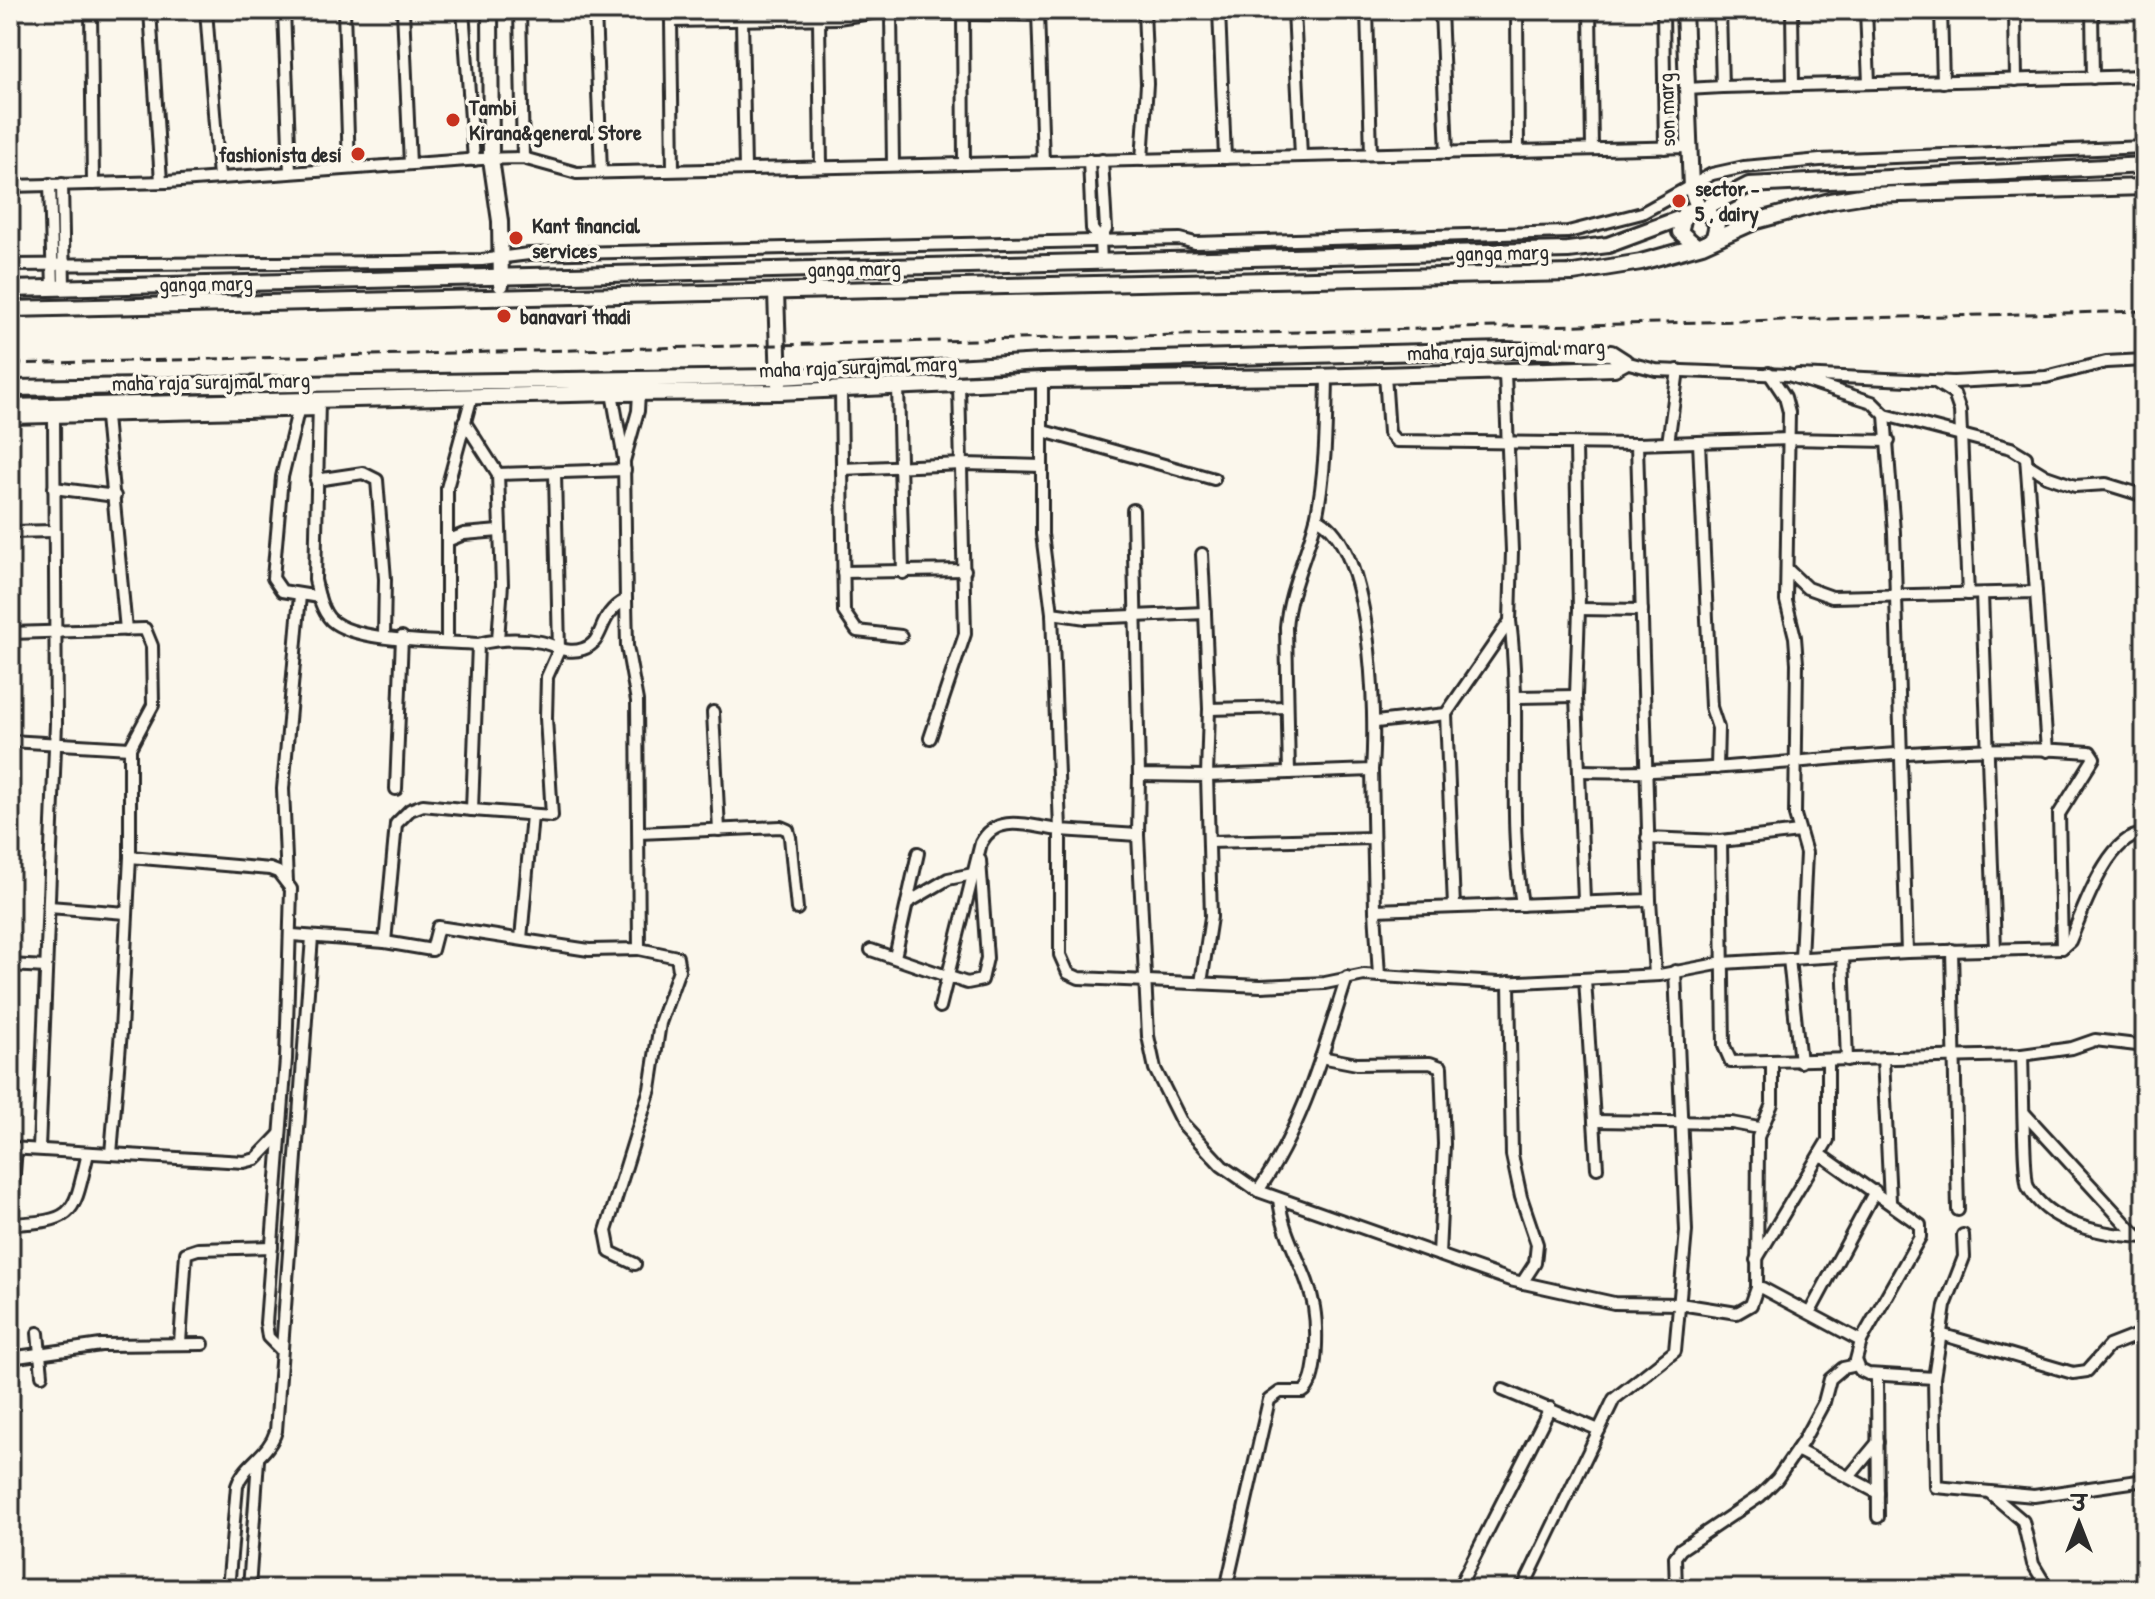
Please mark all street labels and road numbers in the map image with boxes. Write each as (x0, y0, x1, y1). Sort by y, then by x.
street label: son marg (1650, 72, 1682, 148)
street label: ganga marg (1455, 236, 1549, 268)
street label: ganga marg (807, 252, 901, 284)
street label: ganga marg (159, 267, 253, 299)
street label: maha raja surajmal marg (1406, 331, 1606, 367)
street label: maha raja surajmal marg (758, 348, 958, 384)
street label: maha raja surajmal marg (112, 364, 310, 398)

